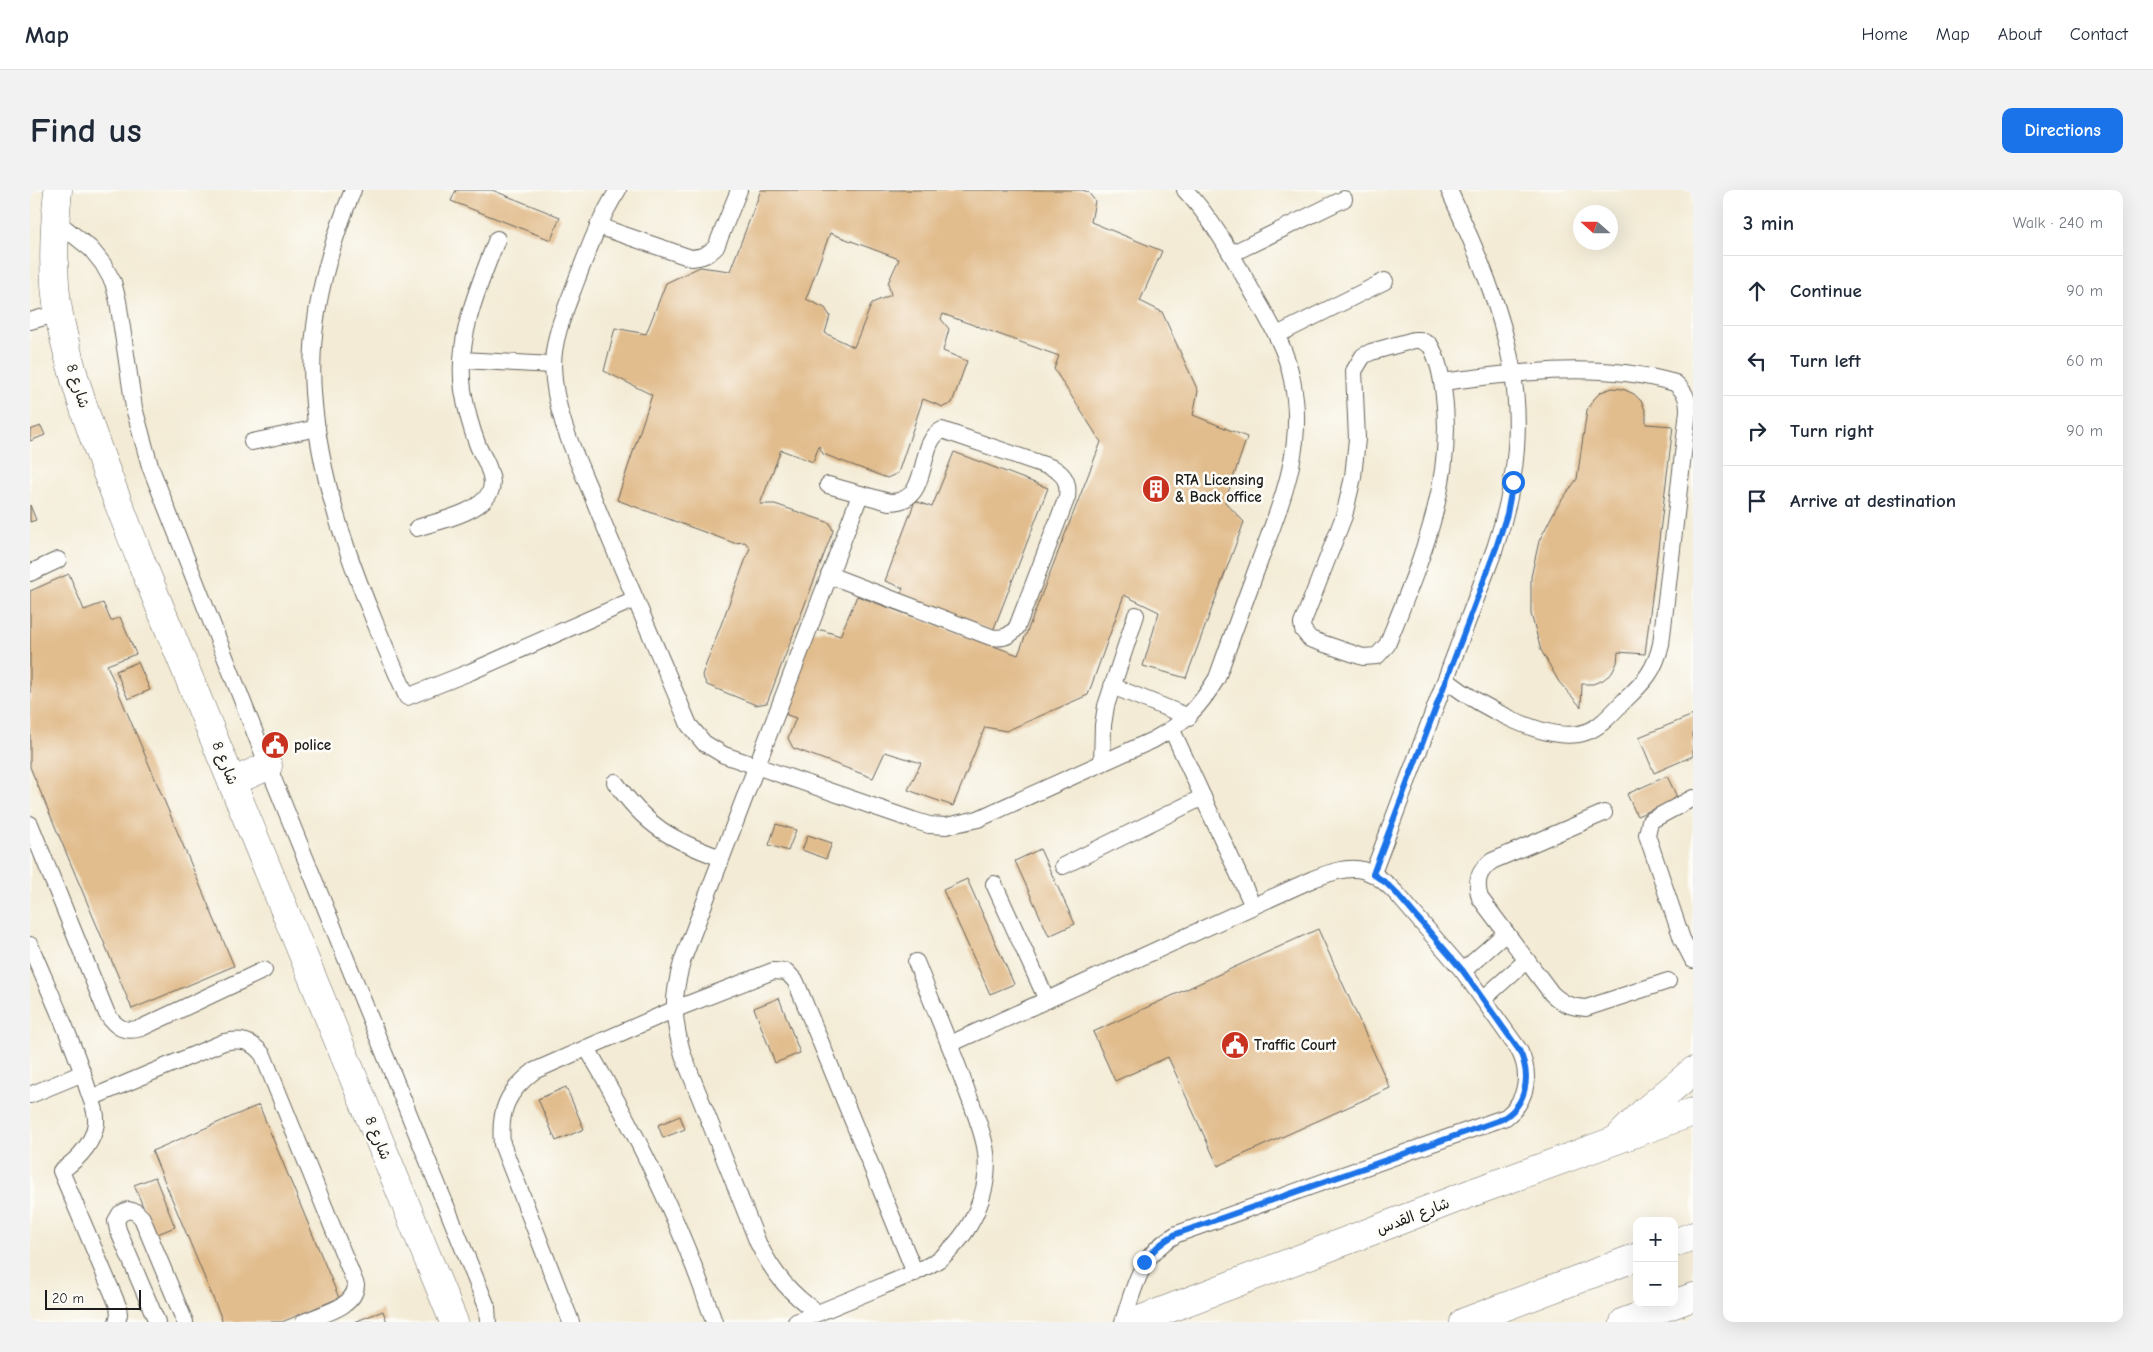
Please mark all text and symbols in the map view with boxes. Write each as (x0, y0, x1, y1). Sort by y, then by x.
text: Map (25, 21, 69, 49)
text: Home (1861, 24, 1908, 45)
text: Map (1936, 24, 1970, 45)
text: About (1998, 24, 2042, 45)
text: Contact (2070, 24, 2128, 45)
button: Directions (2002, 108, 2123, 153)
text: Find us (30, 110, 142, 151)
north arrow (1573, 205, 1618, 250)
text: 3 min (1743, 211, 1794, 235)
text: Walk · 240 m (2013, 214, 2103, 232)
icon: ahead (1743, 277, 1771, 305)
text: Continue (1790, 280, 1862, 302)
text: 90 m (2066, 282, 2103, 300)
icon: left (1743, 347, 1771, 375)
text: Turn left (1790, 350, 1861, 372)
text: 60 m (2066, 352, 2103, 370)
street label: شارع 8 (62, 362, 93, 411)
icon: right (1743, 417, 1771, 445)
text: Turn right (1790, 420, 1874, 442)
text: 90 m (2066, 422, 2103, 440)
place label: RTA Licensing & Back office (1175, 471, 1264, 506)
route start (1502, 471, 1525, 494)
building icon: RTA Licensing & Back office (1141, 474, 1171, 504)
icon: arrive (1743, 487, 1771, 515)
text: Arrive at destination (1790, 490, 1956, 512)
public building icon: police (260, 730, 290, 760)
place label: police (294, 736, 331, 754)
street label: شارع 8 (207, 739, 242, 788)
public building icon: Traffic Court (1220, 1030, 1250, 1060)
place label: Traffic Court (1254, 1036, 1337, 1054)
street label: شارع 8 (360, 1114, 395, 1163)
street label: شارع القدس (1374, 1194, 1452, 1239)
map controls (1633, 1217, 1678, 1307)
button: + (1633, 1217, 1678, 1262)
route end (1133, 1251, 1156, 1274)
button: − (1633, 1262, 1678, 1307)
scale bar (45, 1287, 141, 1310)
text: 20 m (52, 1290, 84, 1307)

